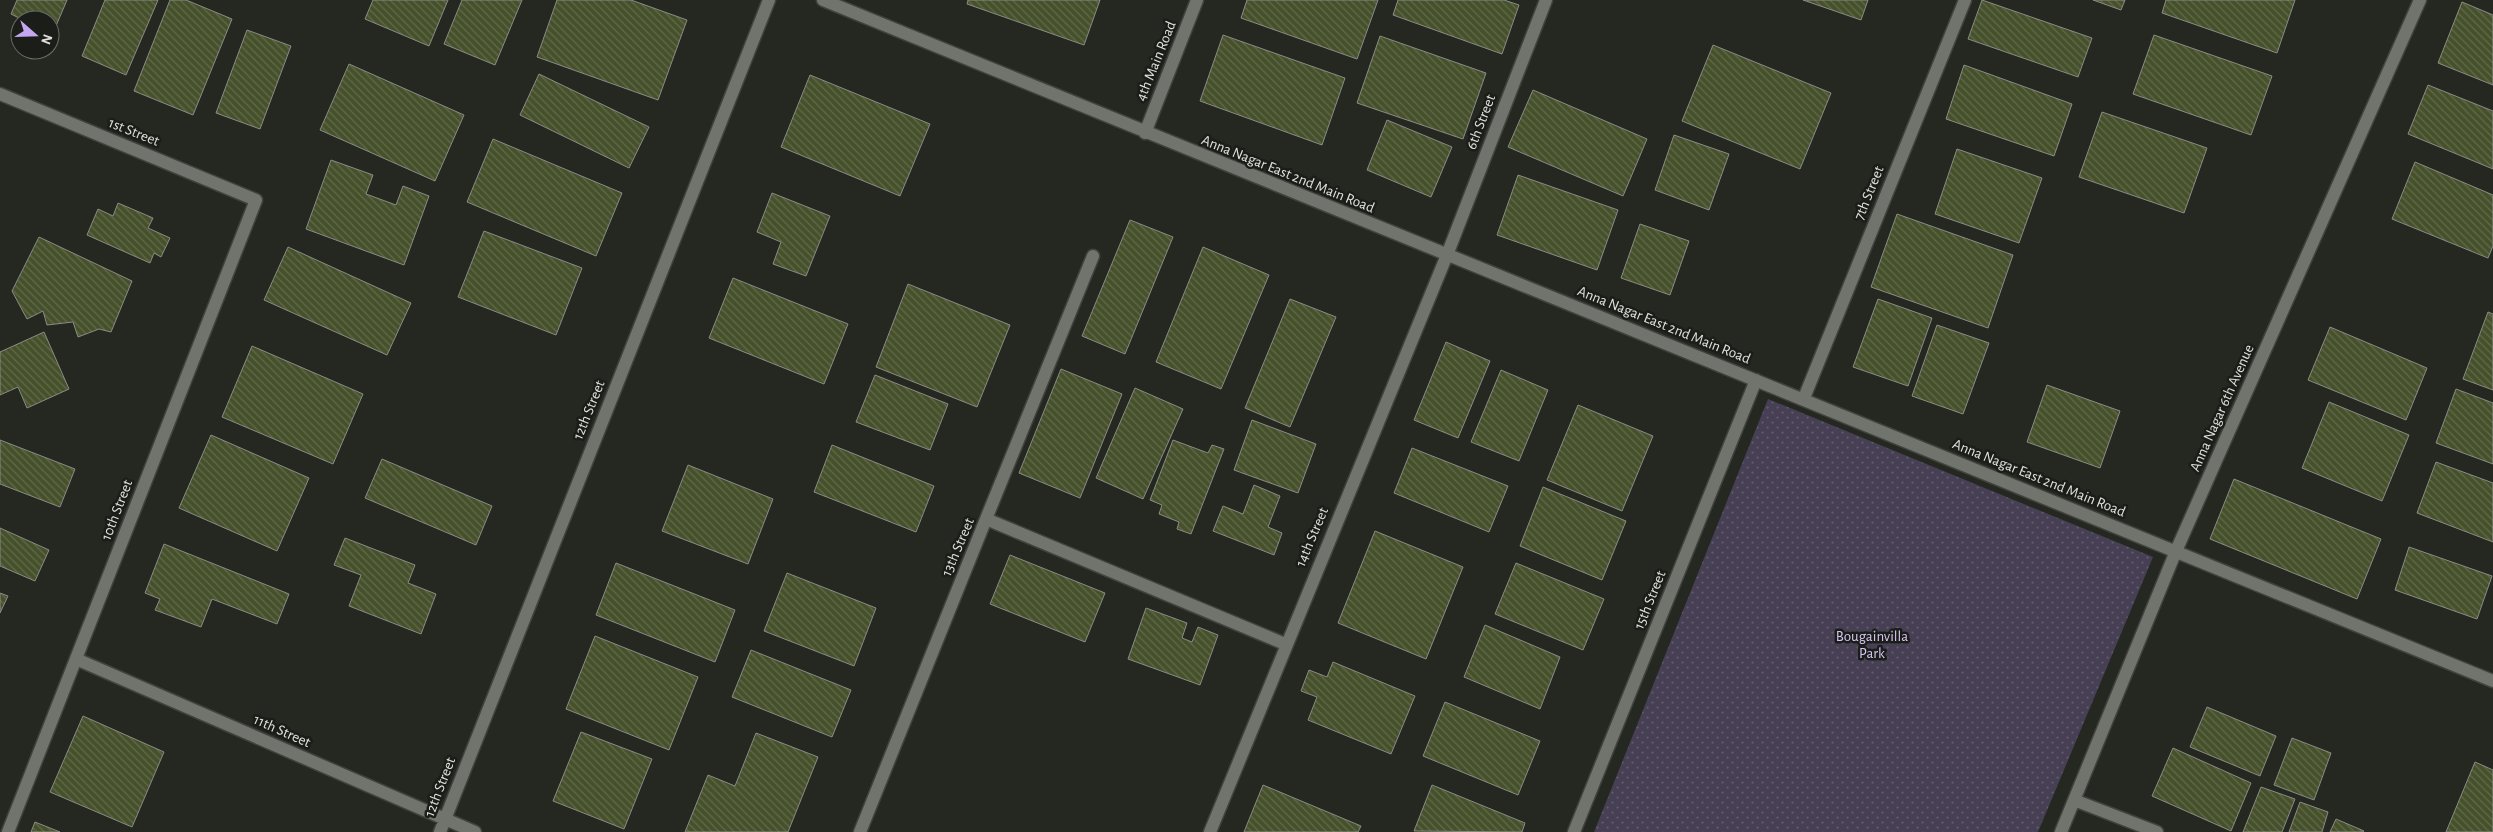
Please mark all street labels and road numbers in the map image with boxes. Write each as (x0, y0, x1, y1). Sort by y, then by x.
street label: 4th Main Road (1133, 19, 1179, 103)
street label: 6th Street (1464, 92, 1498, 151)
street label: 1st Street (106, 115, 162, 149)
street label: Anna Nagar East 2nd Main Road (1199, 132, 1377, 216)
street label: 7th Street (1851, 164, 1887, 222)
street label: Anna Nagar East 2nd Main Road (1575, 283, 1753, 367)
street label: Anna Nagar 6th Avenue (2187, 342, 2257, 474)
street label: 12th Street (570, 378, 608, 442)
street label: Anna Nagar East 2nd Main Road (1950, 436, 2128, 520)
street label: 10th Street (99, 477, 135, 542)
street label: 14th Street (1293, 505, 1331, 569)
street label: 13th Street (939, 515, 977, 578)
street label: 15th Street (1631, 568, 1669, 631)
street label: 11th Street (251, 712, 313, 750)
street label: 12th Street (422, 755, 458, 819)

